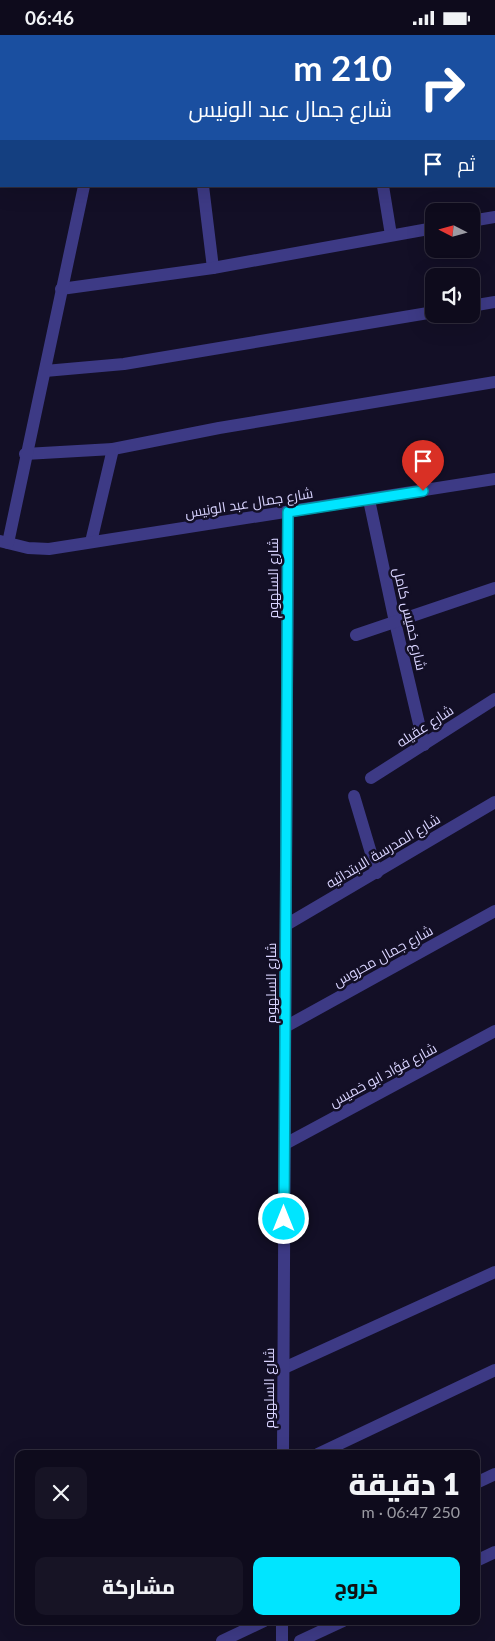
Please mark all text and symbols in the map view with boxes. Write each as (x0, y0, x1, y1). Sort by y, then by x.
text: 06:46 (25, 6, 74, 29)
text: 210 m (293, 46, 392, 88)
icon: right (410, 55, 475, 120)
text: شارع جمال عبد الونيس (189, 95, 392, 122)
icon: arrive (419, 150, 447, 178)
text: ثم (457, 152, 475, 175)
north arrow (425, 203, 480, 257)
map controls (425, 203, 480, 323)
button: sound (425, 268, 480, 323)
pin (402, 440, 444, 491)
icon: arrive (409, 447, 437, 475)
street label: شارع جمال عبد الونيس (184, 484, 314, 522)
street label: شارع السلهوم (264, 538, 283, 618)
street label: شارع خميس كامل (389, 566, 431, 672)
street label: شارع عقيله (393, 701, 457, 751)
street label: شارع المدرسة الابتدائيه (323, 810, 443, 892)
street label: شارع جمال محروس (330, 921, 436, 991)
street label: شارع السلهوم (262, 943, 281, 1023)
street label: شارع فؤاد ابو خميس (326, 1039, 440, 1111)
position arrow (257, 1192, 309, 1244)
street label: شارع السلهوم (260, 1348, 279, 1428)
text: 1 دقيقة (349, 1465, 460, 1501)
button: close (35, 1467, 87, 1519)
text: 250 m · 06:47 (361, 1502, 460, 1521)
button: مشاركة (35, 1557, 243, 1615)
button: خروج (253, 1557, 460, 1615)

